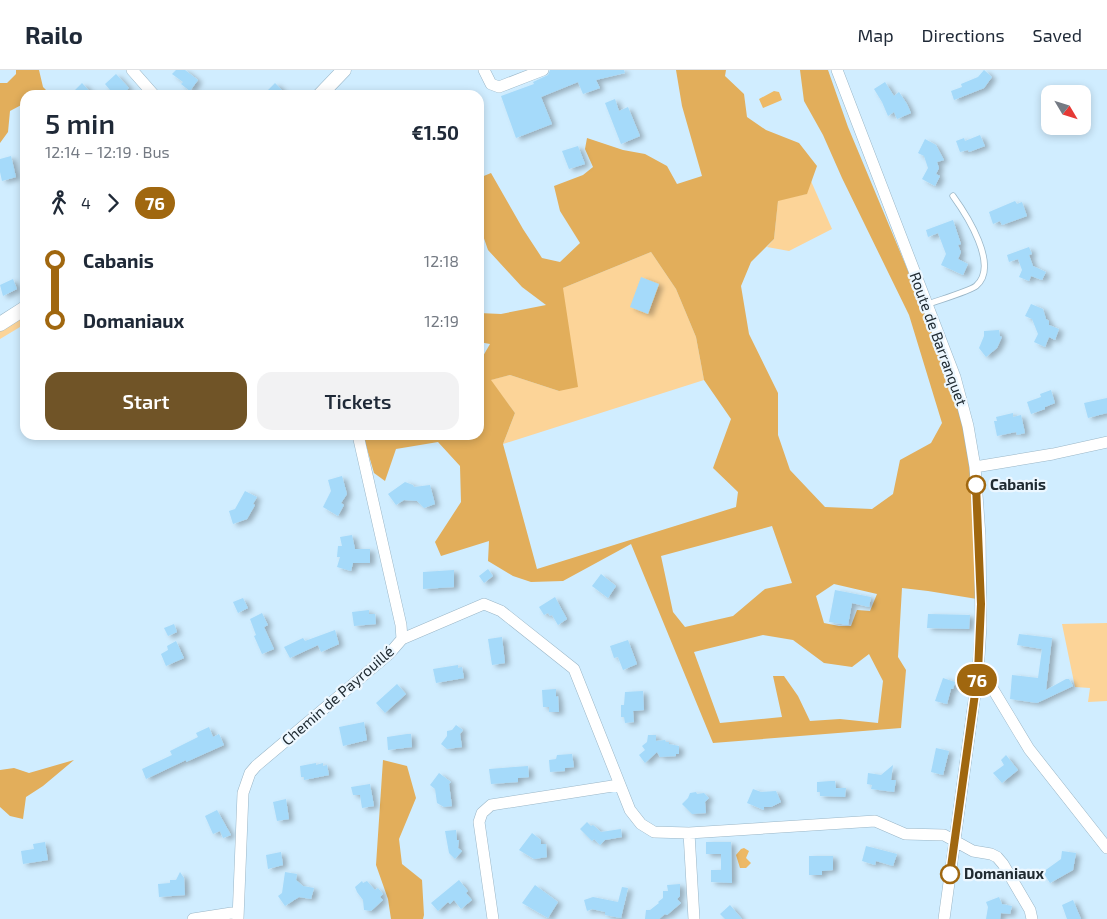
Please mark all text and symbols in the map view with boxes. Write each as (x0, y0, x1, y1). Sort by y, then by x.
text: Railo (25, 20, 83, 49)
text: Map (857, 24, 894, 46)
text: Directions (922, 24, 1005, 46)
text: Saved (1033, 24, 1082, 46)
north arrow (1041, 85, 1091, 135)
map controls (1041, 85, 1091, 135)
text: 5 min (45, 106, 115, 140)
text: €1.50 (411, 121, 459, 144)
text: 12:14 – 12:19 · Bus (45, 142, 170, 161)
icon: walk (45, 189, 73, 217)
icon: forward (99, 189, 127, 217)
text: 76 (145, 192, 165, 214)
text: 4 (81, 193, 91, 212)
text: Cabanis (83, 249, 154, 272)
text: 12:18 (424, 251, 459, 270)
street label: Route de Barranquet (906, 269, 972, 408)
text: Domaniaux (83, 309, 184, 332)
text: 12:19 (424, 311, 459, 330)
button: Start (45, 372, 247, 430)
button: Tickets (257, 372, 459, 430)
marker: Cabanis (966, 475, 986, 495)
place label: Cabanis (990, 475, 1046, 493)
street label: Chemin de Payrouillé (278, 642, 397, 749)
line badge: 76 (954, 664, 1000, 696)
text: 76 (967, 669, 987, 691)
marker: Domaniaux (940, 864, 960, 884)
place label: Domaniaux (964, 864, 1044, 882)

